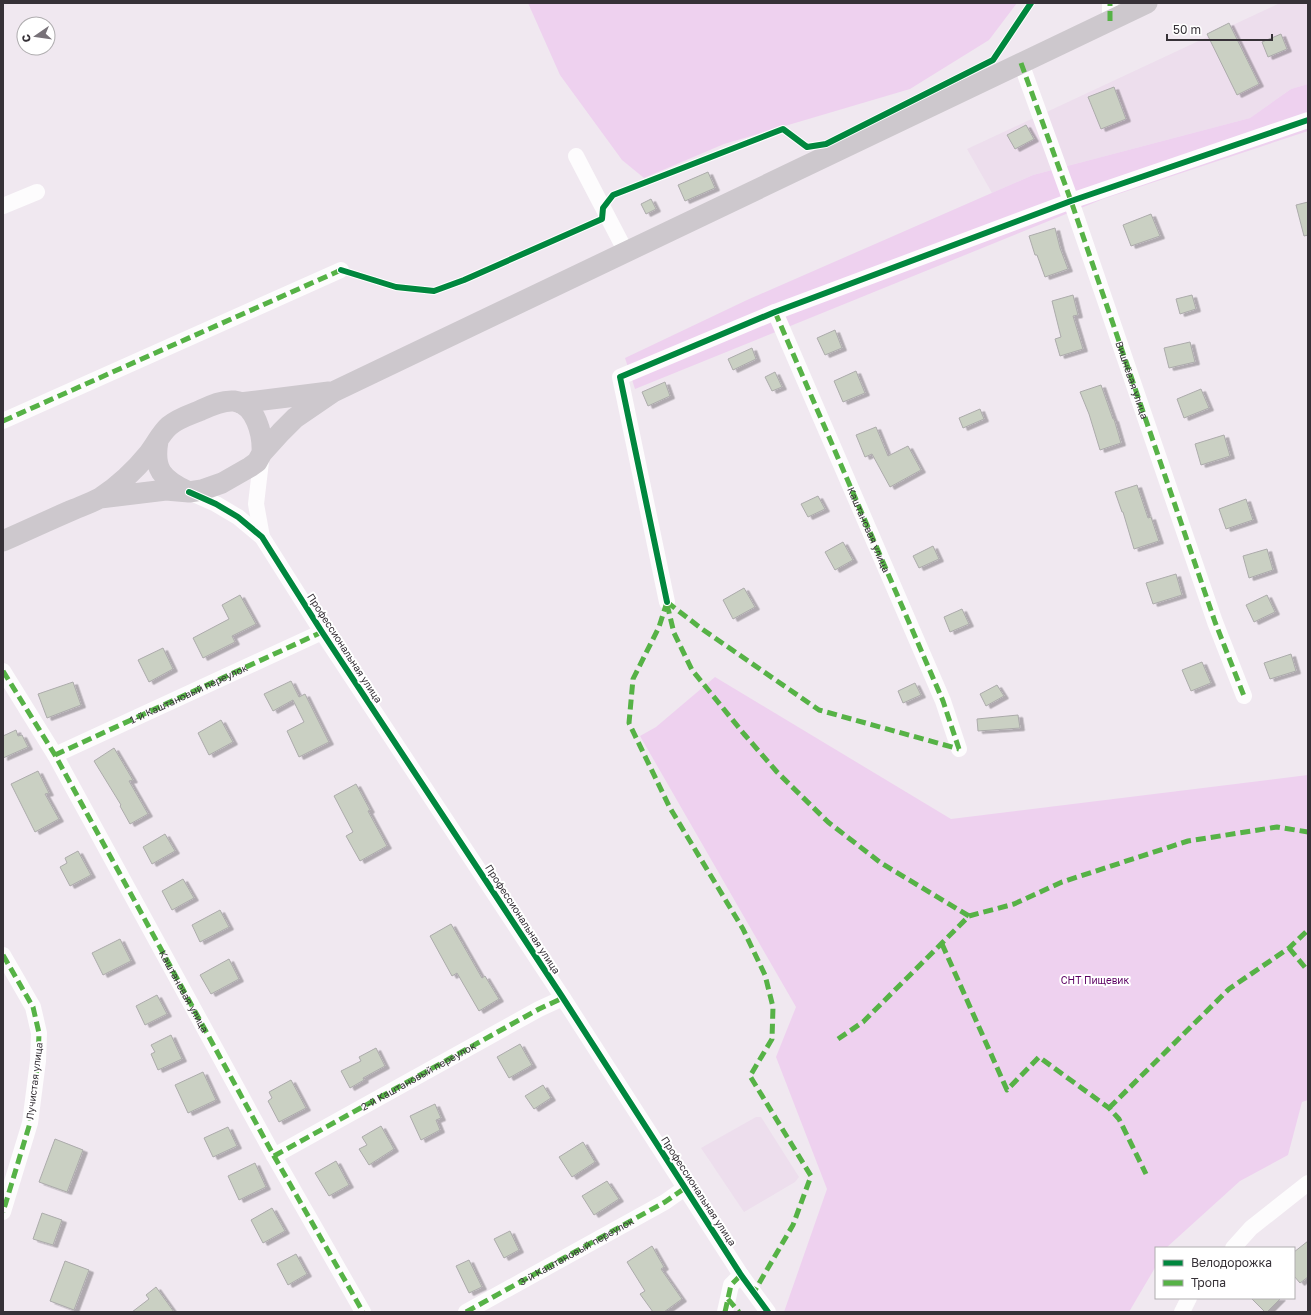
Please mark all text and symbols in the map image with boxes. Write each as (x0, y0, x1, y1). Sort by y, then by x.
north arrow (16, 16, 56, 56)
scale bar (1167, 16, 1272, 42)
text: 50 m (1173, 22, 1201, 37)
text: С (19, 33, 33, 44)
street label: Вишнёвая улица (1113, 339, 1151, 421)
street label: Каштановая улица (845, 485, 893, 574)
street label: Профессиональная улица (305, 591, 385, 705)
street label: 1-й Каштановый переулок (128, 661, 250, 726)
street label: Профессиональная улица (483, 862, 563, 976)
street label: Каштановая улица (157, 948, 211, 1035)
park label: СНТ Пищевик (1061, 974, 1129, 986)
street label: 2-й Каштановый переулок (359, 1039, 478, 1113)
street label: Лучистая улица (23, 1042, 45, 1120)
street label: Профессиональная улица (659, 1134, 739, 1248)
street label: 3-й Каштановый переулок (517, 1214, 636, 1288)
legend (1155, 1247, 1295, 1299)
text: Велодорожка (1191, 1255, 1272, 1270)
text: Тропа (1191, 1275, 1226, 1290)

